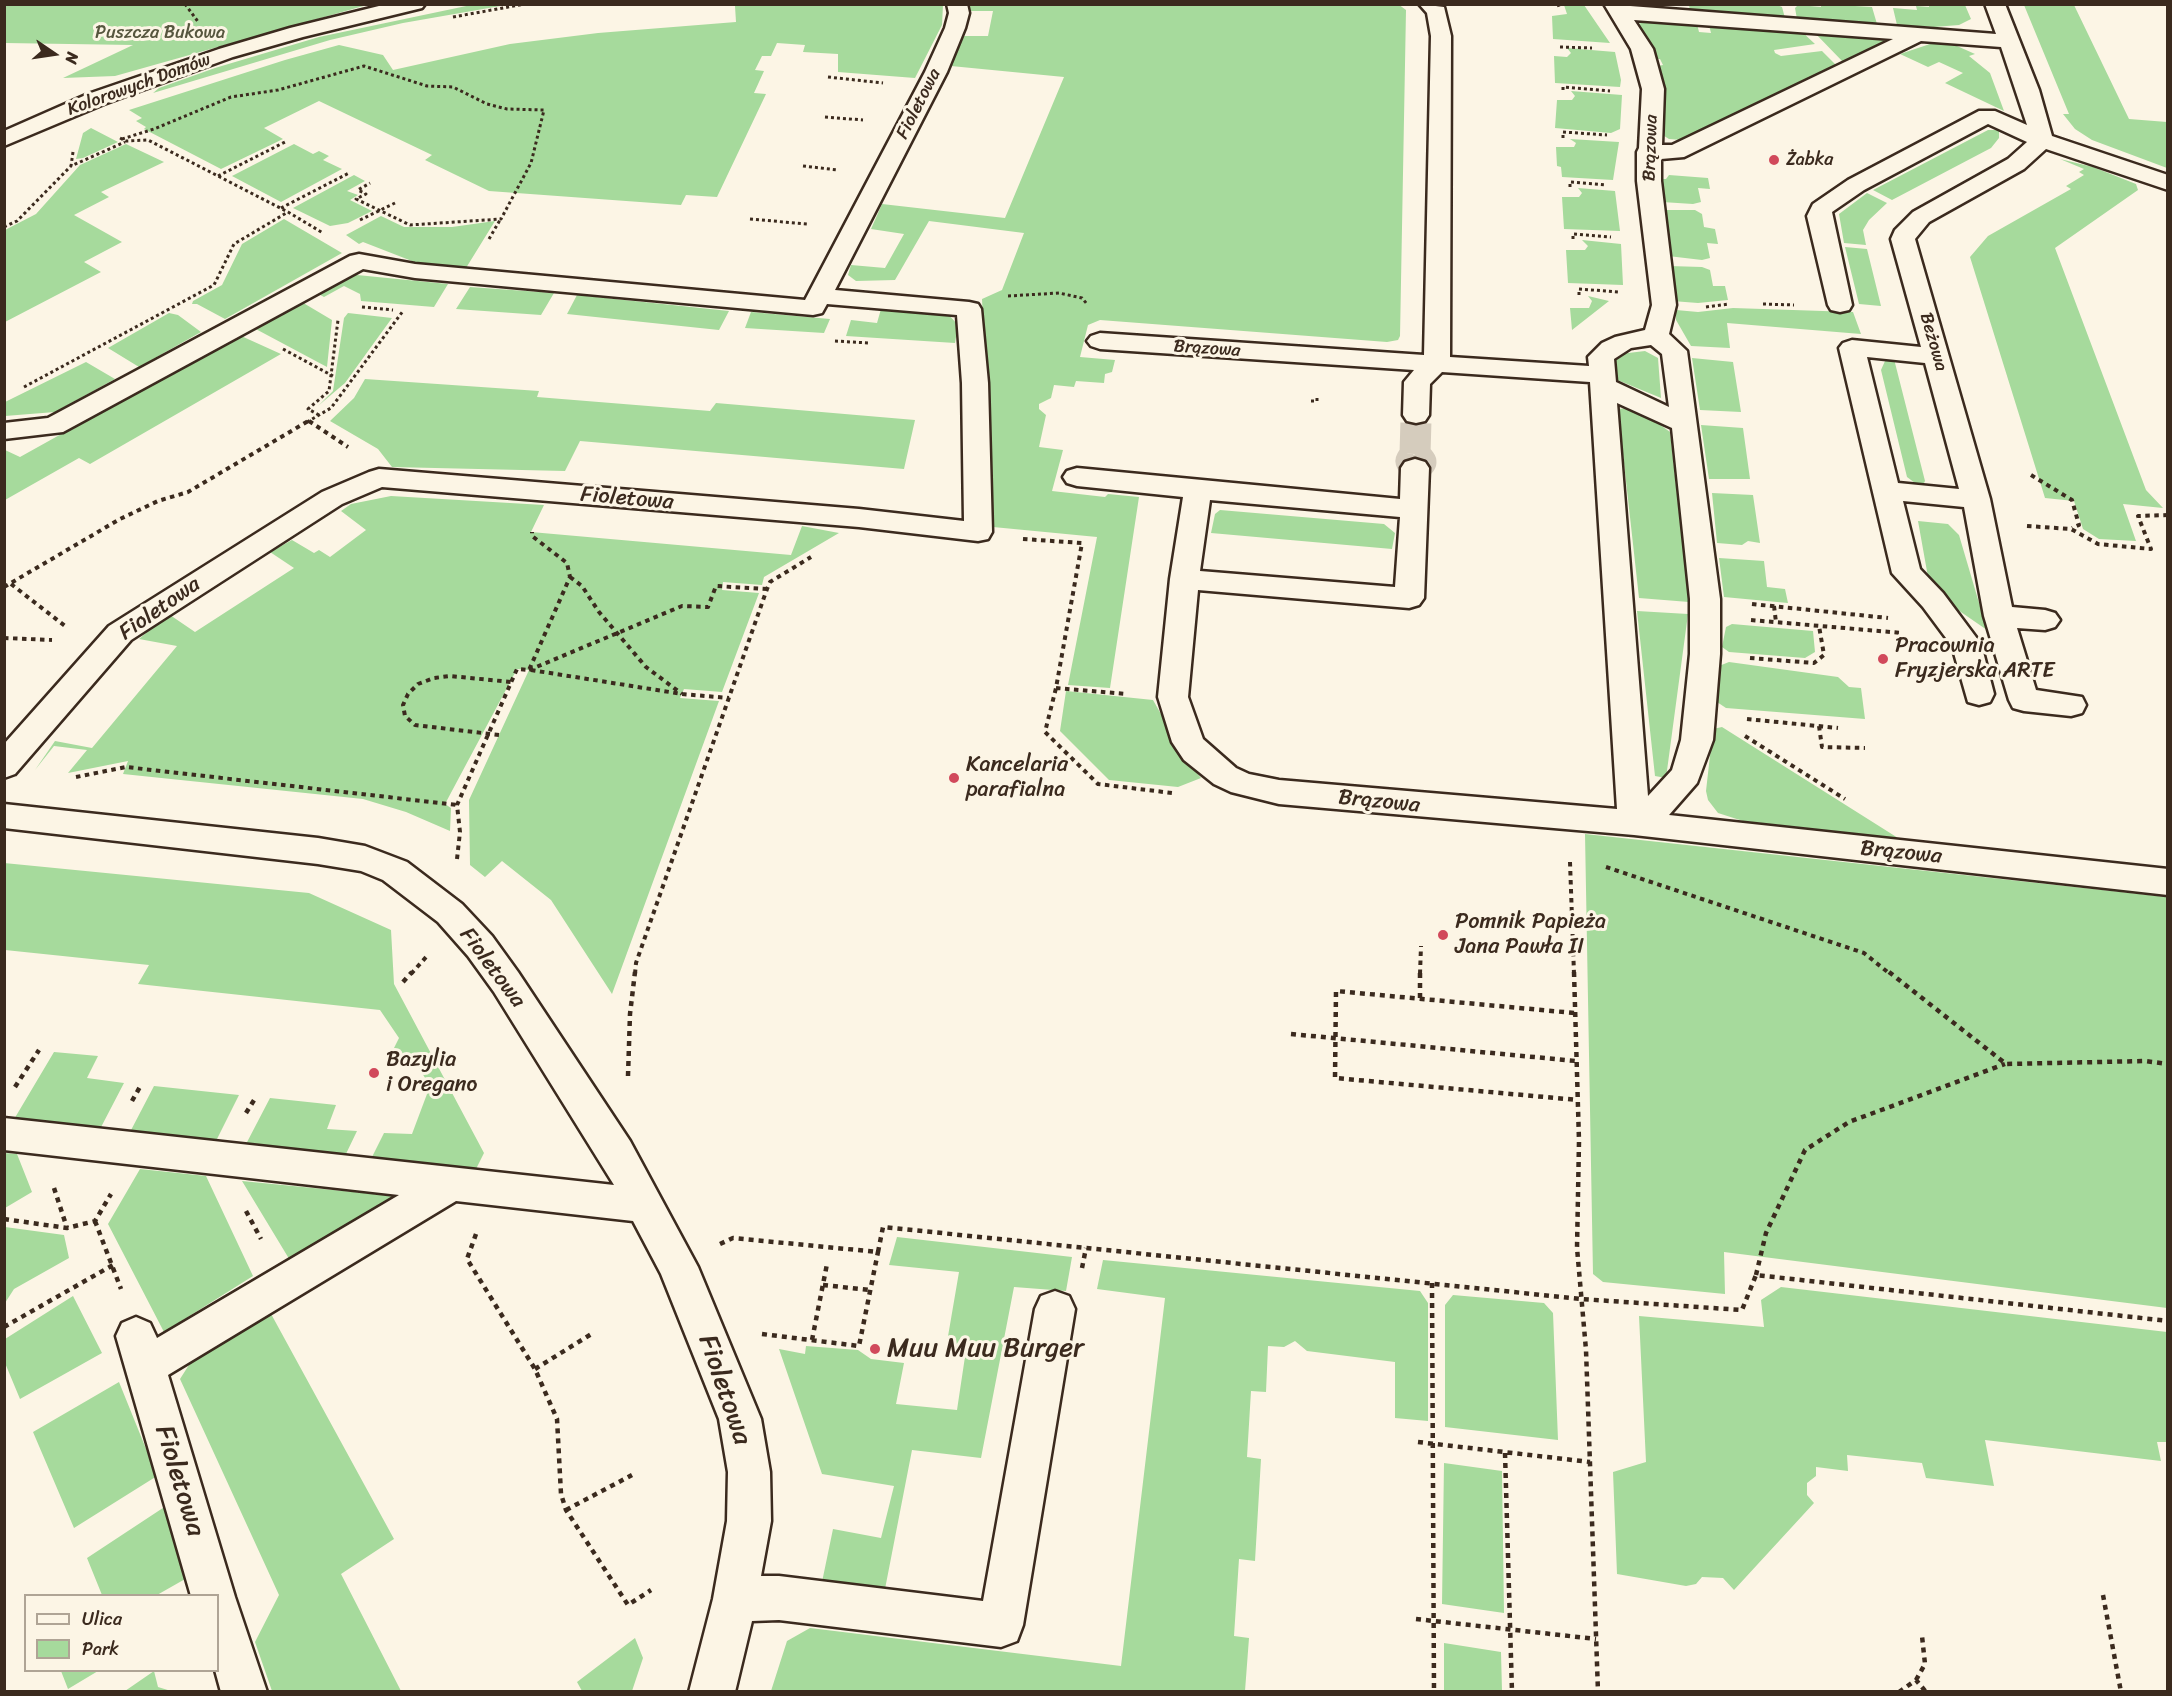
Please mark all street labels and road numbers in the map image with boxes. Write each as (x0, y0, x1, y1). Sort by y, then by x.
street label: Kolorowych Domów (64, 49, 214, 121)
street label: Fioletowa (892, 65, 946, 143)
street label: Brązowa (1639, 114, 1663, 182)
street label: Beżowa (1914, 310, 1952, 374)
street label: Brązowa (1173, 336, 1241, 362)
street label: Fioletowa (579, 482, 675, 516)
street label: Fioletowa (114, 571, 206, 647)
street label: Brązowa (1337, 785, 1421, 819)
street label: Brązowa (1859, 836, 1943, 870)
street label: Fioletowa (453, 923, 531, 1013)
street label: Fioletowa (690, 1331, 758, 1449)
street label: Fioletowa (147, 1422, 211, 1540)

